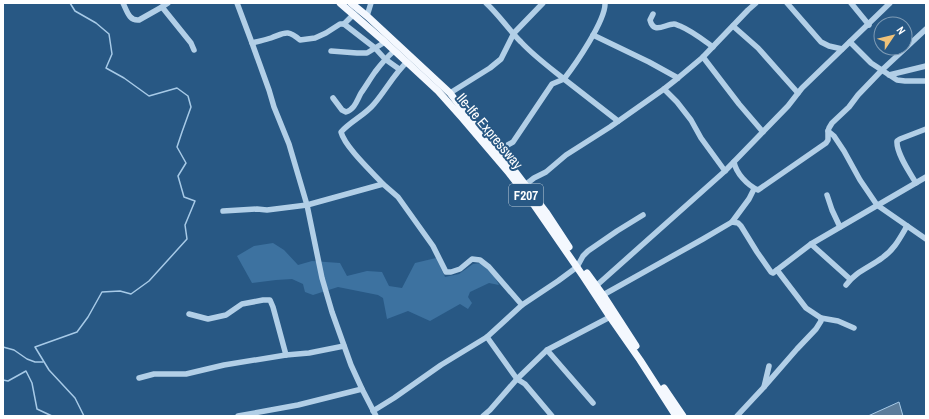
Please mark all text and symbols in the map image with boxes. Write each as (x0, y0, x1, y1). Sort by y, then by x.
north arrow (873, 16, 913, 56)
text: N (894, 24, 909, 37)
street label: Ile-Ife Expressway (453, 89, 527, 173)
road number: F207 (509, 184, 543, 206)

